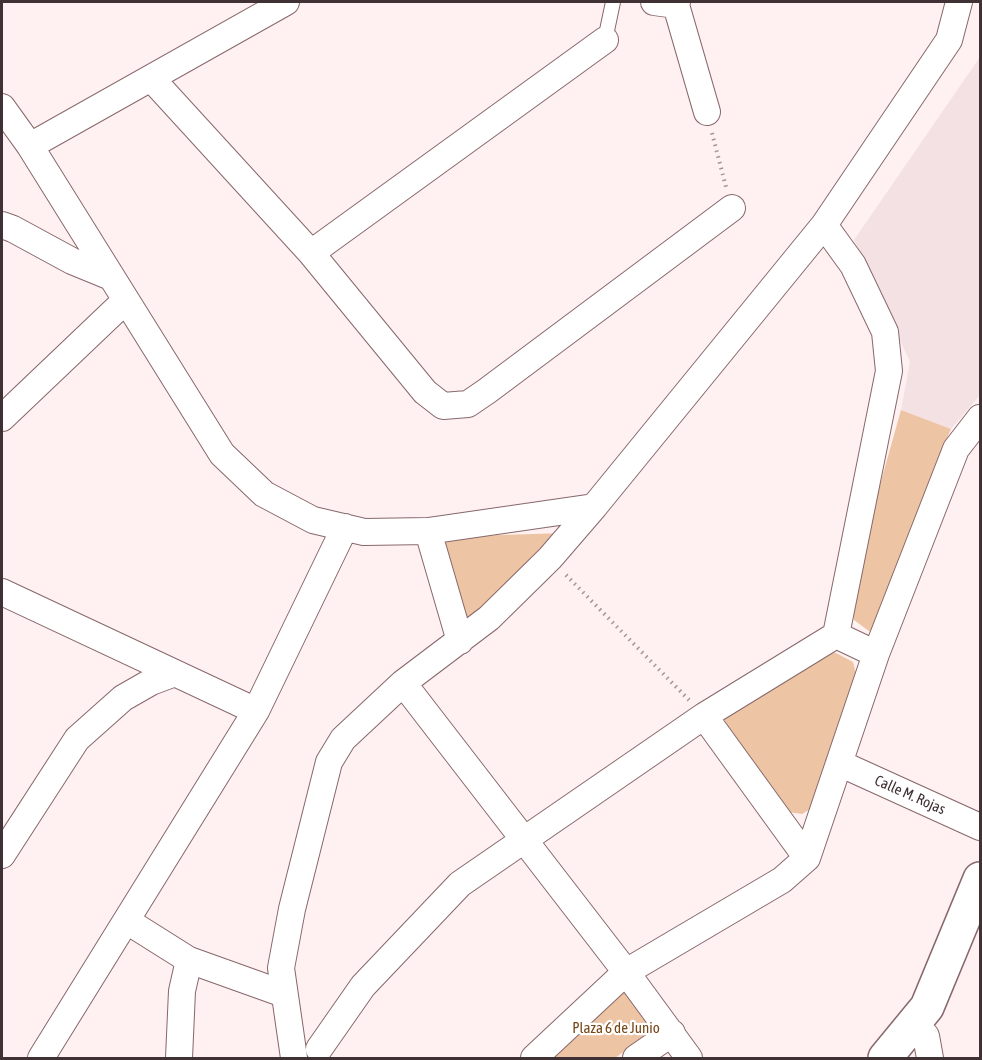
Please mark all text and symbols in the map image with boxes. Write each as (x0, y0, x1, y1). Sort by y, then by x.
street label: Calle M. Rojas (872, 771, 948, 819)
park label: Plaza 6 de Junio (572, 1019, 660, 1037)

